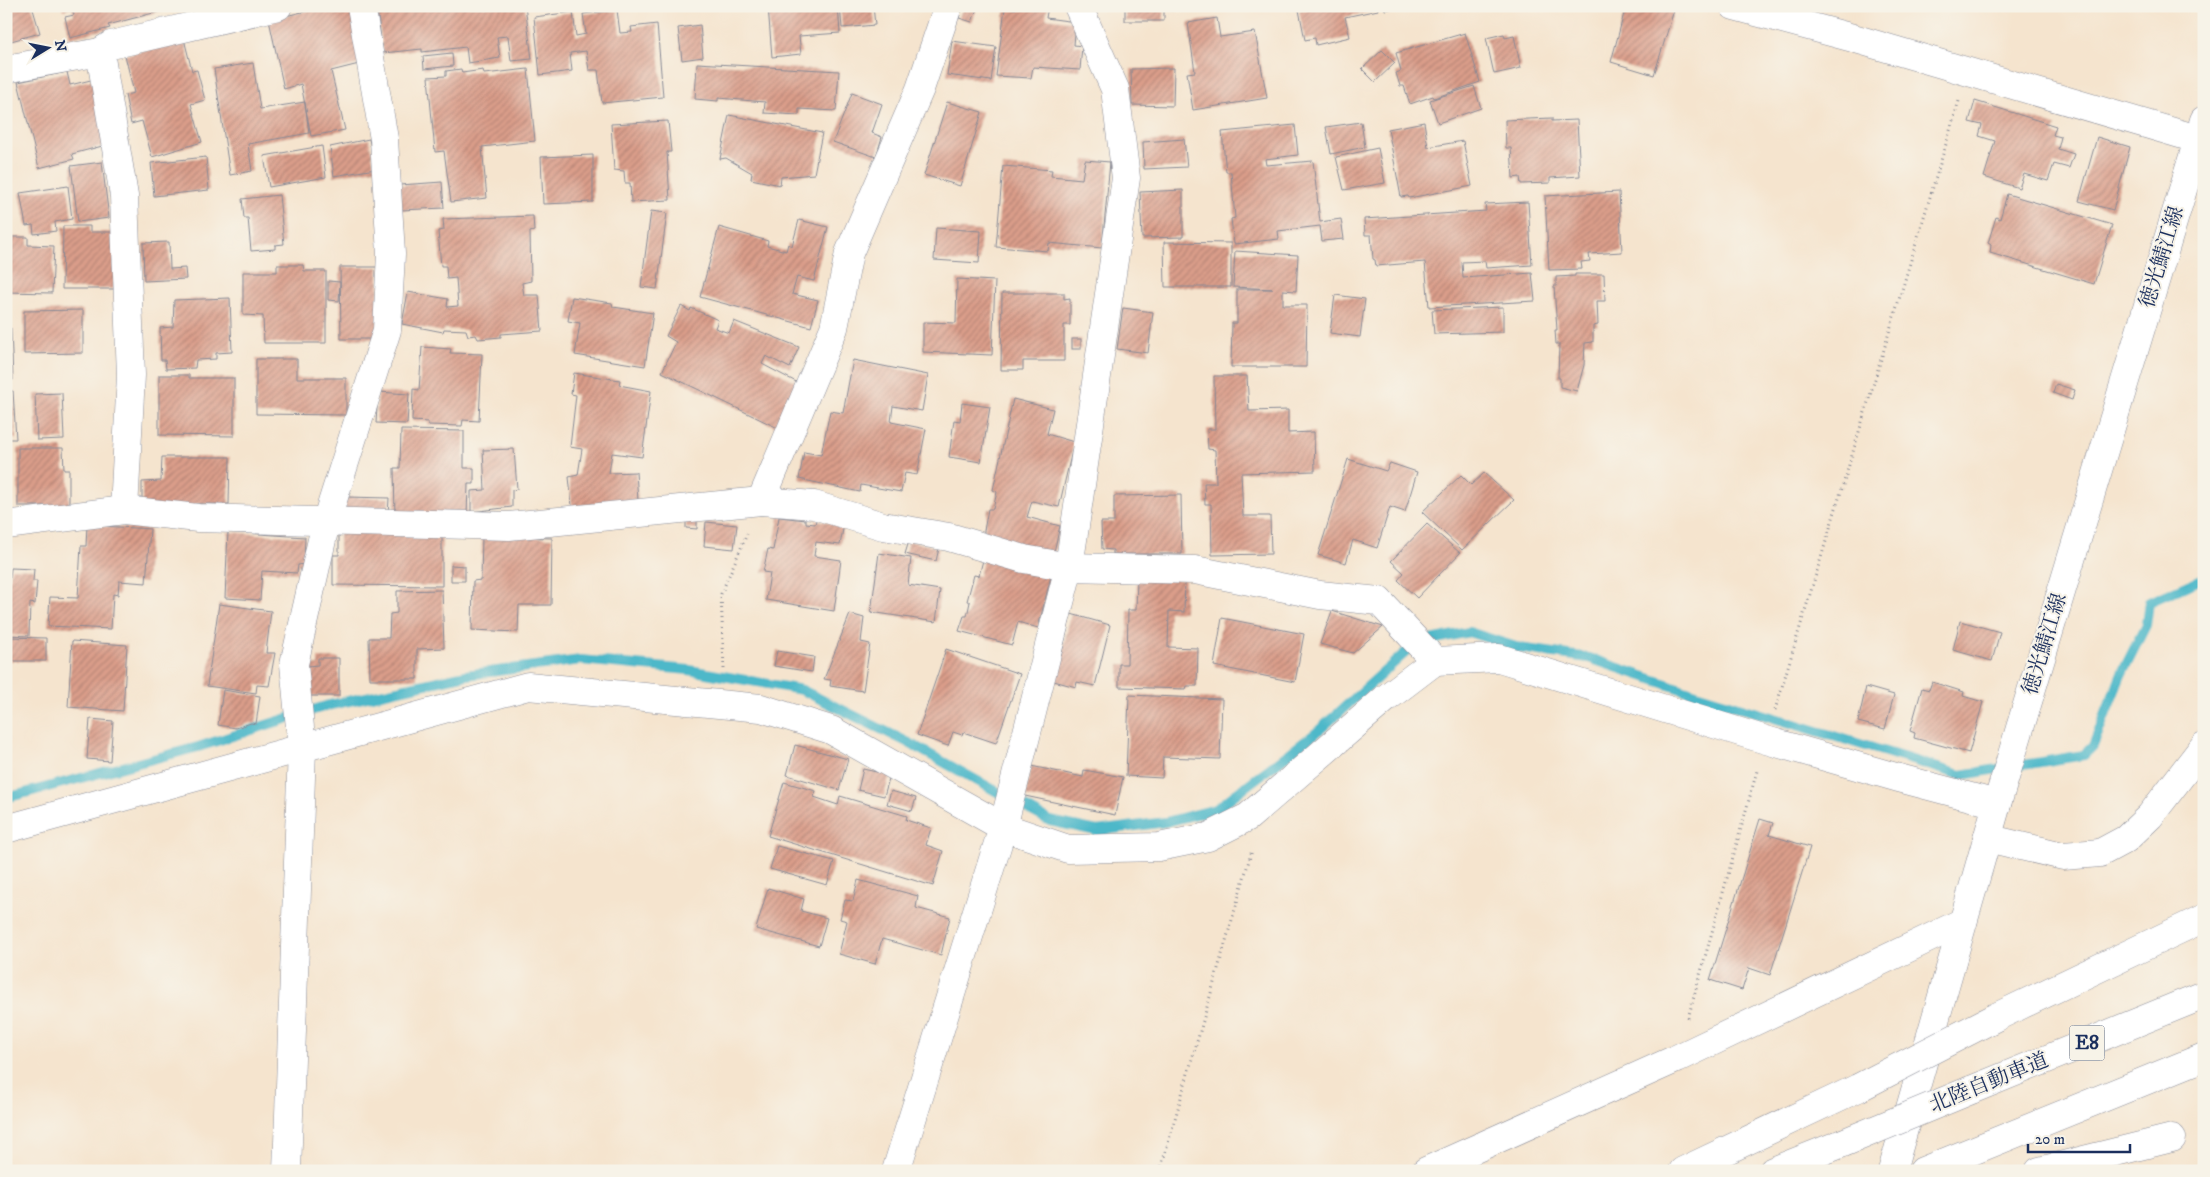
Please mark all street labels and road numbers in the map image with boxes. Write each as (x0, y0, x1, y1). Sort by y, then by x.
street label: 徳光鯖江線 (2134, 203, 2190, 311)
street label: 徳光鯖江線 (2017, 590, 2073, 698)
road number: E8 (2070, 1026, 2104, 1060)
street label: 北陸自動車道 (1926, 1047, 2052, 1119)

